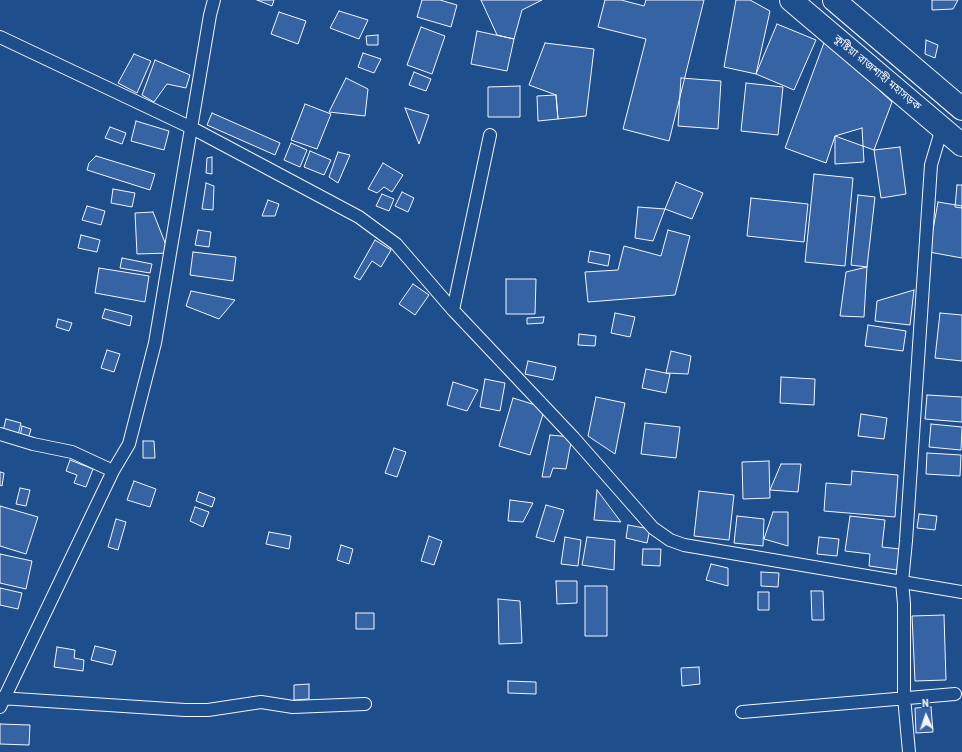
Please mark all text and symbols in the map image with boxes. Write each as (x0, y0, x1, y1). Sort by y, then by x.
street label: কুষ্টিয়া রাজশাহী মহাসড়ক (831, 33, 923, 113)
north arrow (906, 696, 946, 736)
text: N (922, 697, 929, 710)

